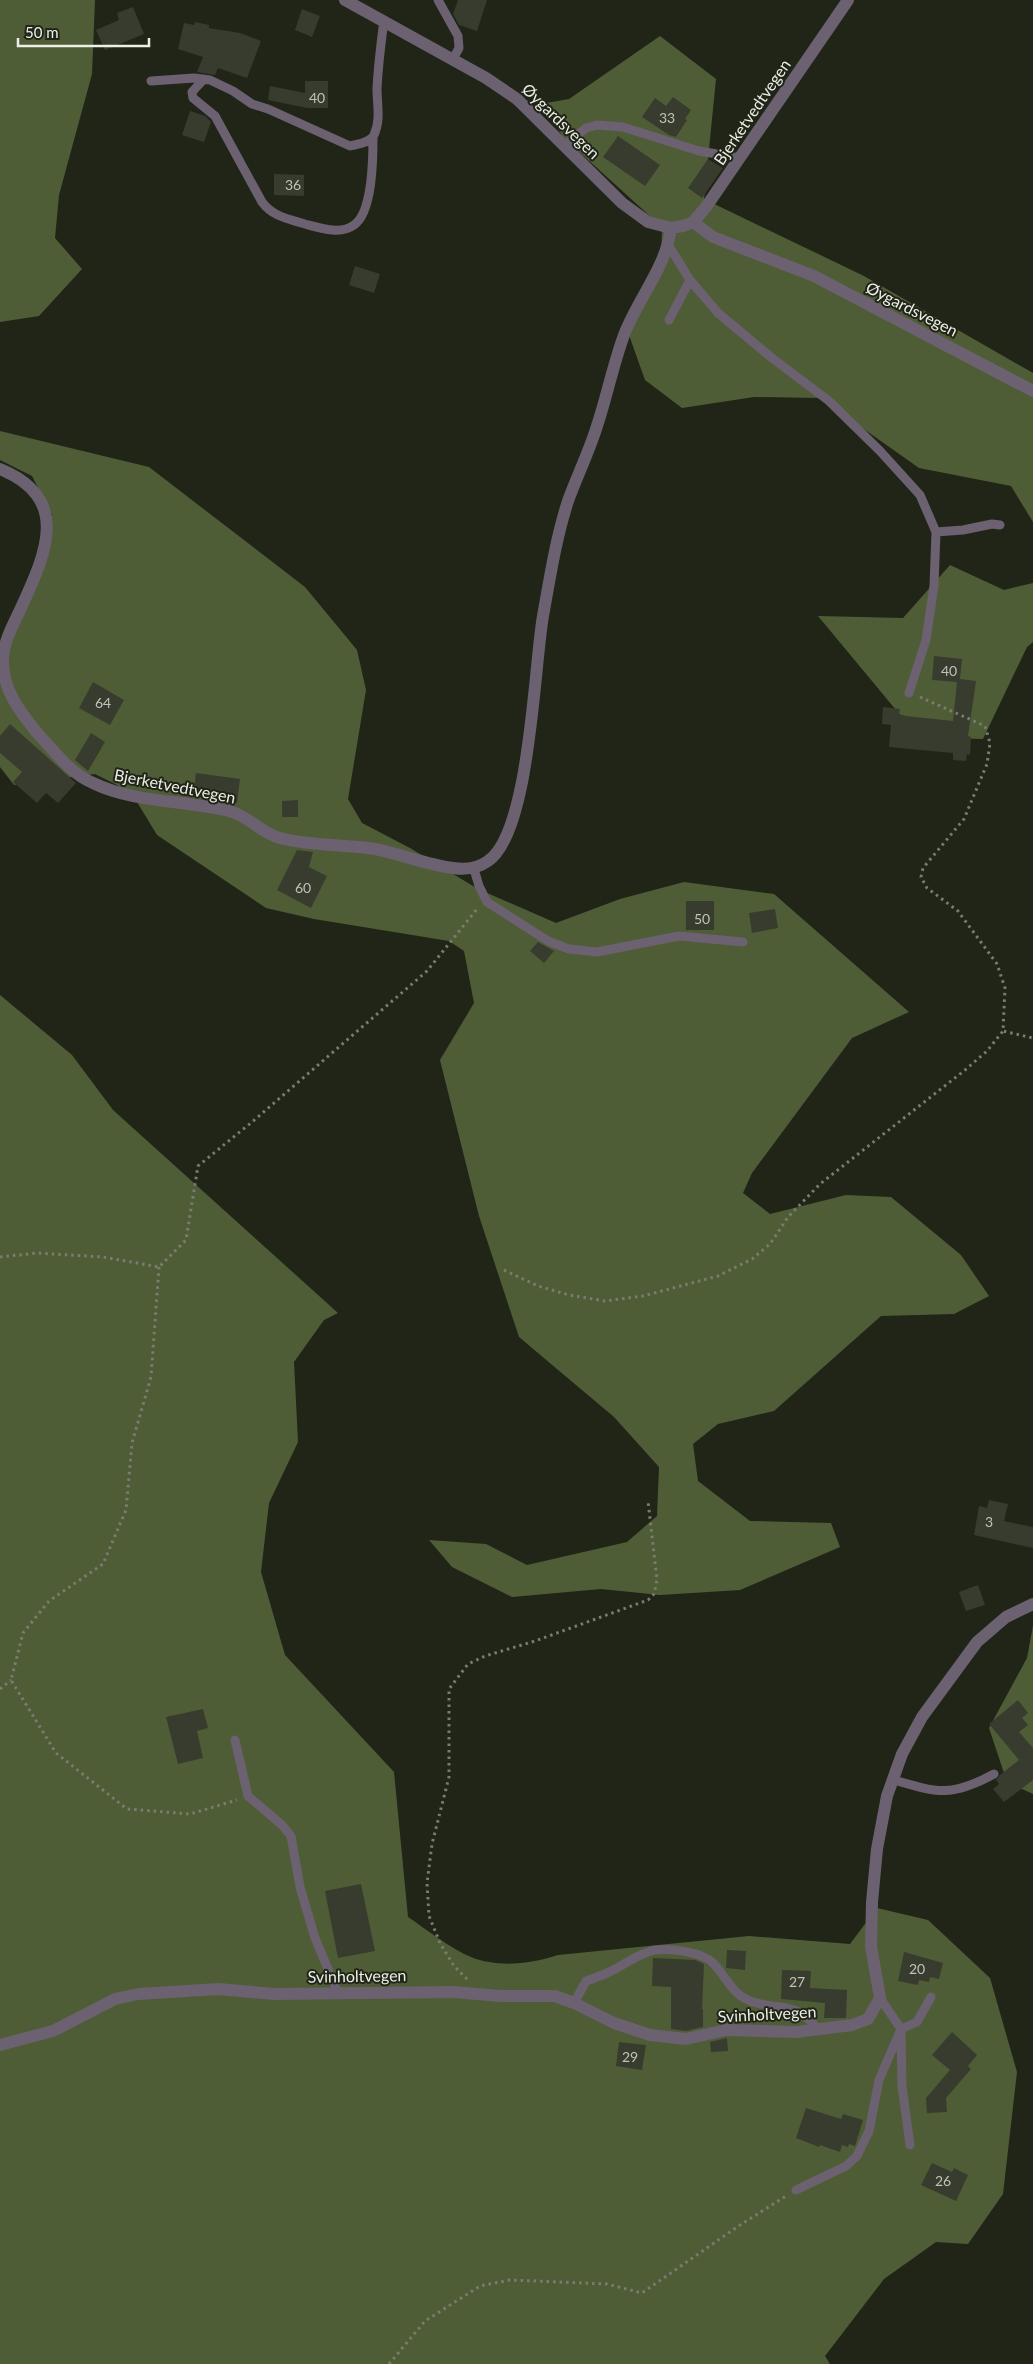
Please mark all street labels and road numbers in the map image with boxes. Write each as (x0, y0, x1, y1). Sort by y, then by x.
street label: Bjerketvedtvegen (709, 55, 794, 168)
street label: Øygardsvegen (519, 79, 604, 162)
street label: Øygardsvegen (863, 277, 961, 340)
street label: Bjerketvedtvegen (113, 764, 237, 807)
street label: Svinholtvegen (307, 1965, 407, 1986)
street label: Svinholtvegen (717, 2001, 817, 2026)

